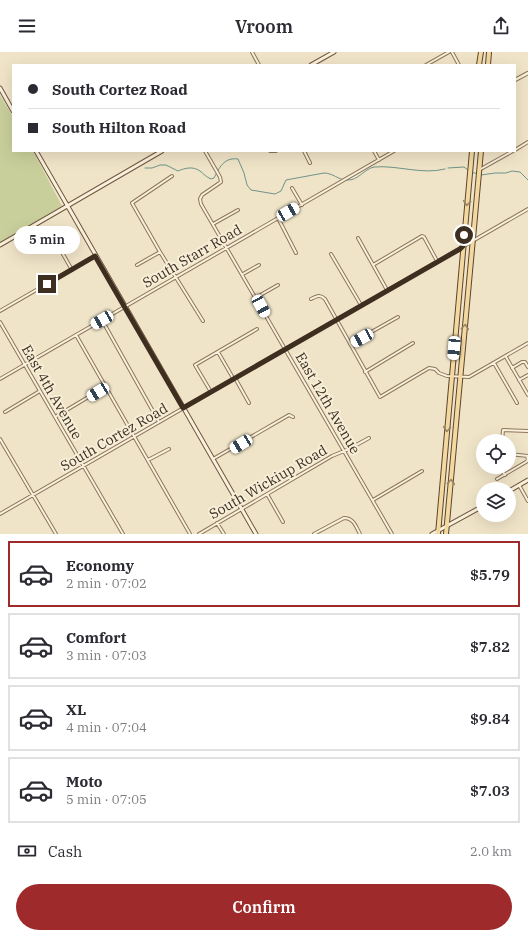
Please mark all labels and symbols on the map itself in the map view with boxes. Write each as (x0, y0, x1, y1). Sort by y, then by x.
one-way arrow (463, 200, 472, 206)
car (275, 201, 301, 223)
street label: South Starr Road (139, 220, 245, 292)
callout: 5 min (14, 226, 80, 254)
route start (455, 226, 473, 244)
route end (38, 275, 56, 293)
car (250, 293, 272, 319)
car (89, 309, 115, 331)
one-way arrow (460, 324, 469, 330)
car (349, 327, 375, 349)
car (447, 336, 461, 360)
street label: East 4th Avenue (18, 342, 86, 442)
street label: East 12th Avenue (292, 349, 364, 457)
car (85, 381, 111, 403)
street label: South Cortez Road (57, 399, 171, 475)
one-way arrow (443, 426, 452, 432)
car (228, 433, 254, 455)
street label: South Wickiup Road (206, 441, 331, 523)
one-way arrow (446, 479, 455, 485)

